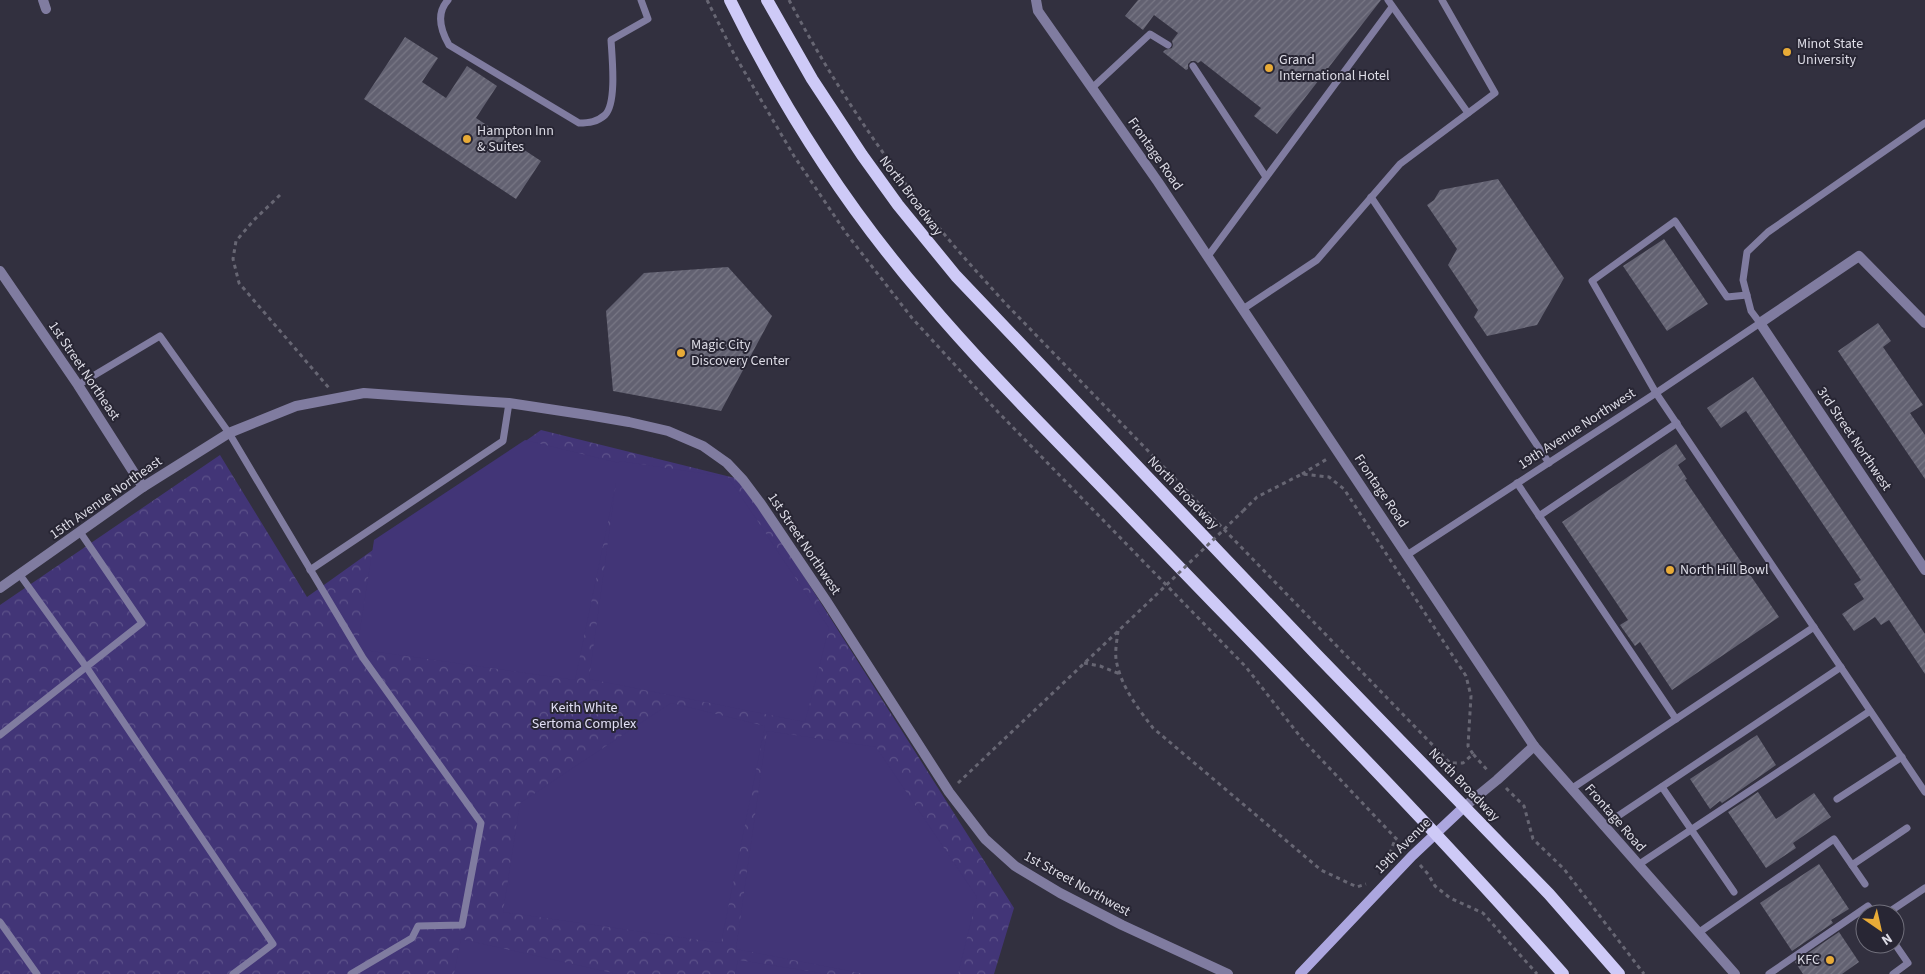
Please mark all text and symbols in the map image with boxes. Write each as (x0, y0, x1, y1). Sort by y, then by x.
place label: Minot State University (1797, 34, 1863, 70)
marker: Minot State University (1781, 46, 1793, 58)
place label: Grand International Hotel (1279, 50, 1390, 86)
marker: Grand International Hotel (1263, 62, 1275, 74)
street label: Frontage Road (1123, 114, 1187, 194)
place label: Hampton Inn & Suites (477, 121, 554, 157)
marker: Hampton Inn & Suites (461, 133, 473, 145)
street label: North Broadway (874, 152, 948, 240)
street label: 1st Street Northeast (43, 317, 125, 425)
place label: Magic City Discovery Center (691, 335, 790, 371)
marker: Magic City Discovery Center (675, 347, 687, 359)
street label: 19th Avenue Northwest (1514, 383, 1640, 474)
street label: 3rd Street Northwest (1812, 383, 1896, 495)
street label: Frontage Road (1349, 450, 1413, 532)
street label: 15th Avenue Northeast (46, 452, 166, 544)
street label: North Broadway (1143, 452, 1224, 535)
street label: 1st Street Northwest (762, 489, 846, 599)
place label: North Hill Bowl (1680, 560, 1769, 580)
marker: North Hill Bowl (1664, 564, 1676, 576)
park label: Keith White Sertoma Complex (532, 698, 637, 734)
street label: North Broadway (1424, 744, 1505, 827)
street label: Frontage Road (1580, 779, 1650, 857)
street label: 19th Avenue (1370, 813, 1436, 879)
street label: 1st Street Northwest (1020, 846, 1134, 922)
north arrow (1855, 904, 1905, 954)
text: N (1877, 928, 1896, 950)
place label: KFC (1797, 950, 1820, 970)
marker: KFC (1824, 954, 1836, 966)

